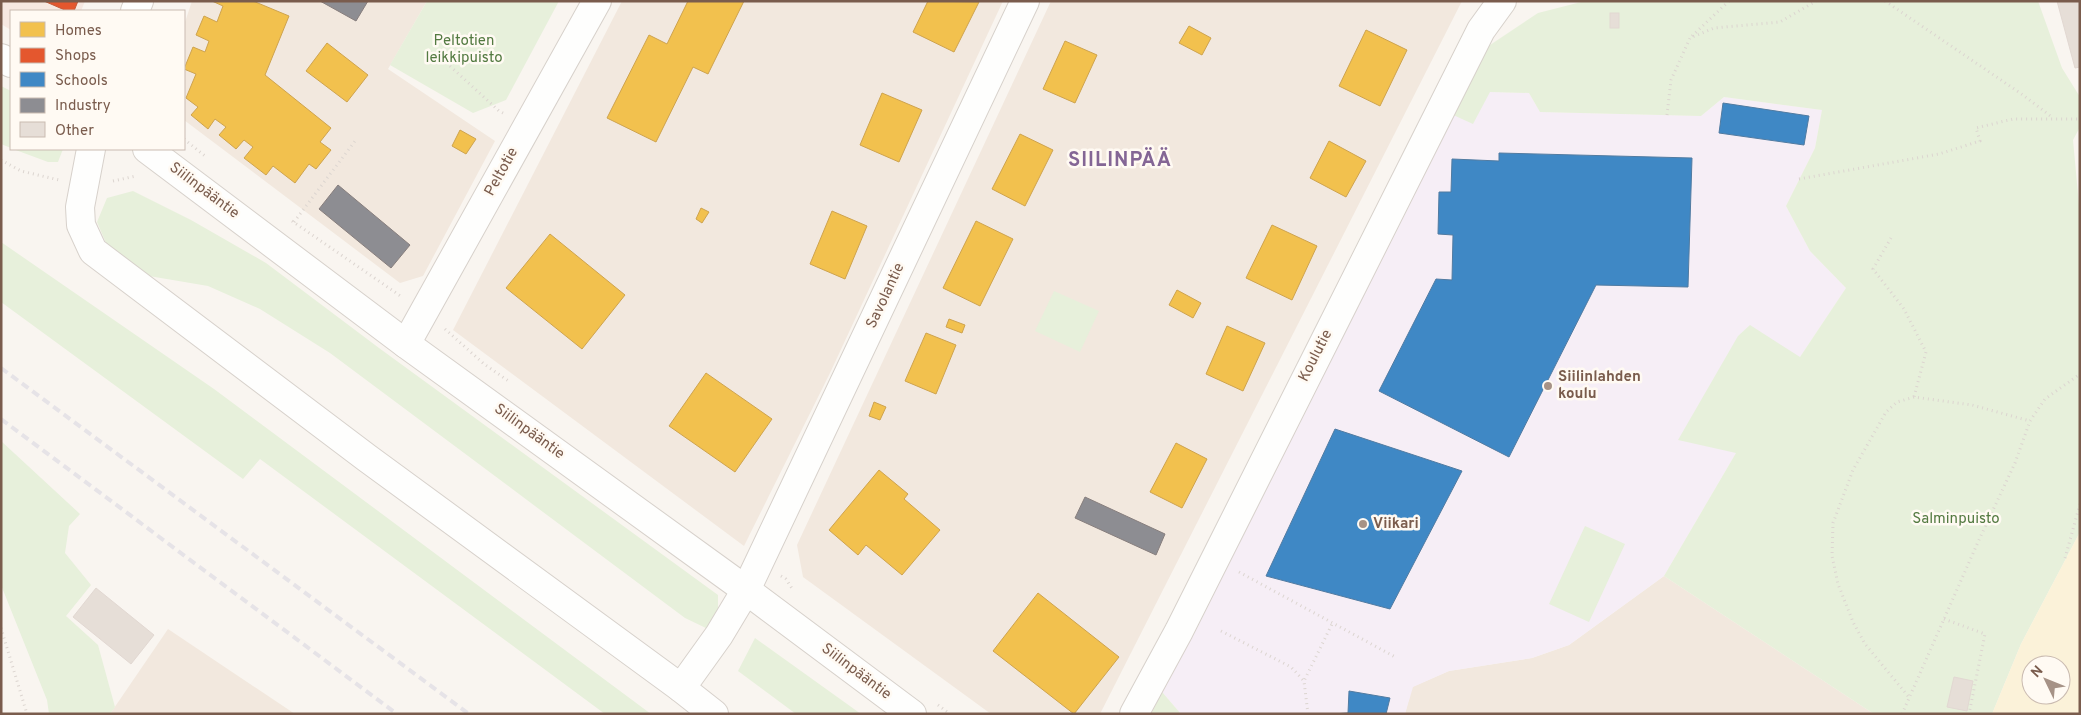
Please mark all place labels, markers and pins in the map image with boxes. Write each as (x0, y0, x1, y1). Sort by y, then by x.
place label: Siilinlahden koulu (1558, 368, 1641, 404)
marker: Siilinlahden koulu (1542, 380, 1554, 392)
place label: Viikari (1373, 515, 1419, 534)
marker: Viikari (1357, 518, 1369, 530)

